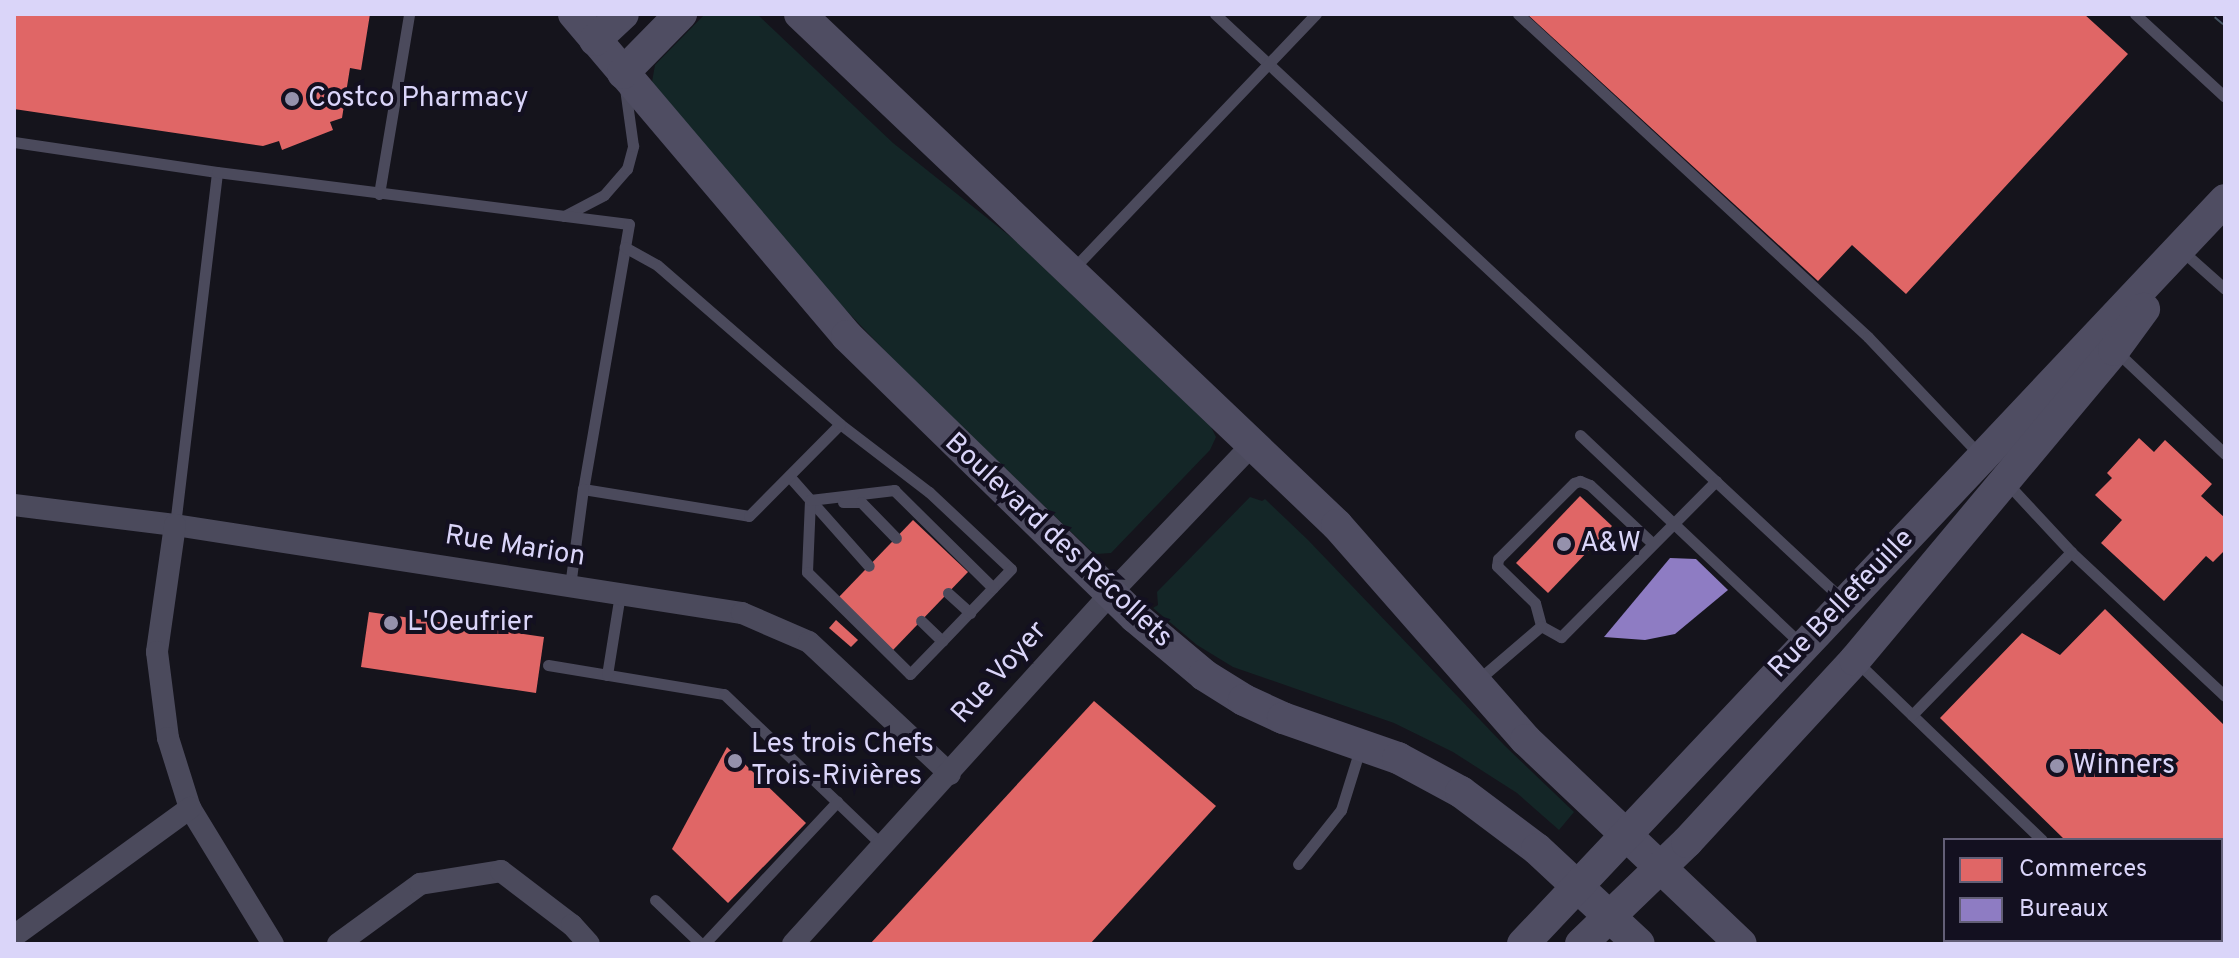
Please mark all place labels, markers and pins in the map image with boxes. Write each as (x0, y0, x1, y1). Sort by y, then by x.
place label: Costco Pharmacy (308, 82, 529, 116)
marker: Costco Pharmacy (283, 90, 301, 108)
place label: A&W (1580, 527, 1641, 561)
marker: A&W (1555, 535, 1573, 553)
place label: L'Oeufrier (407, 606, 533, 640)
marker: L'Oeufrier (382, 614, 400, 632)
place label: Les trois Chefs Trois-Rivières (751, 728, 934, 794)
place label: Winners (2073, 749, 2175, 783)
marker: Les trois Chefs Trois-Rivières (726, 752, 744, 770)
marker: Winners (2048, 757, 2066, 775)

